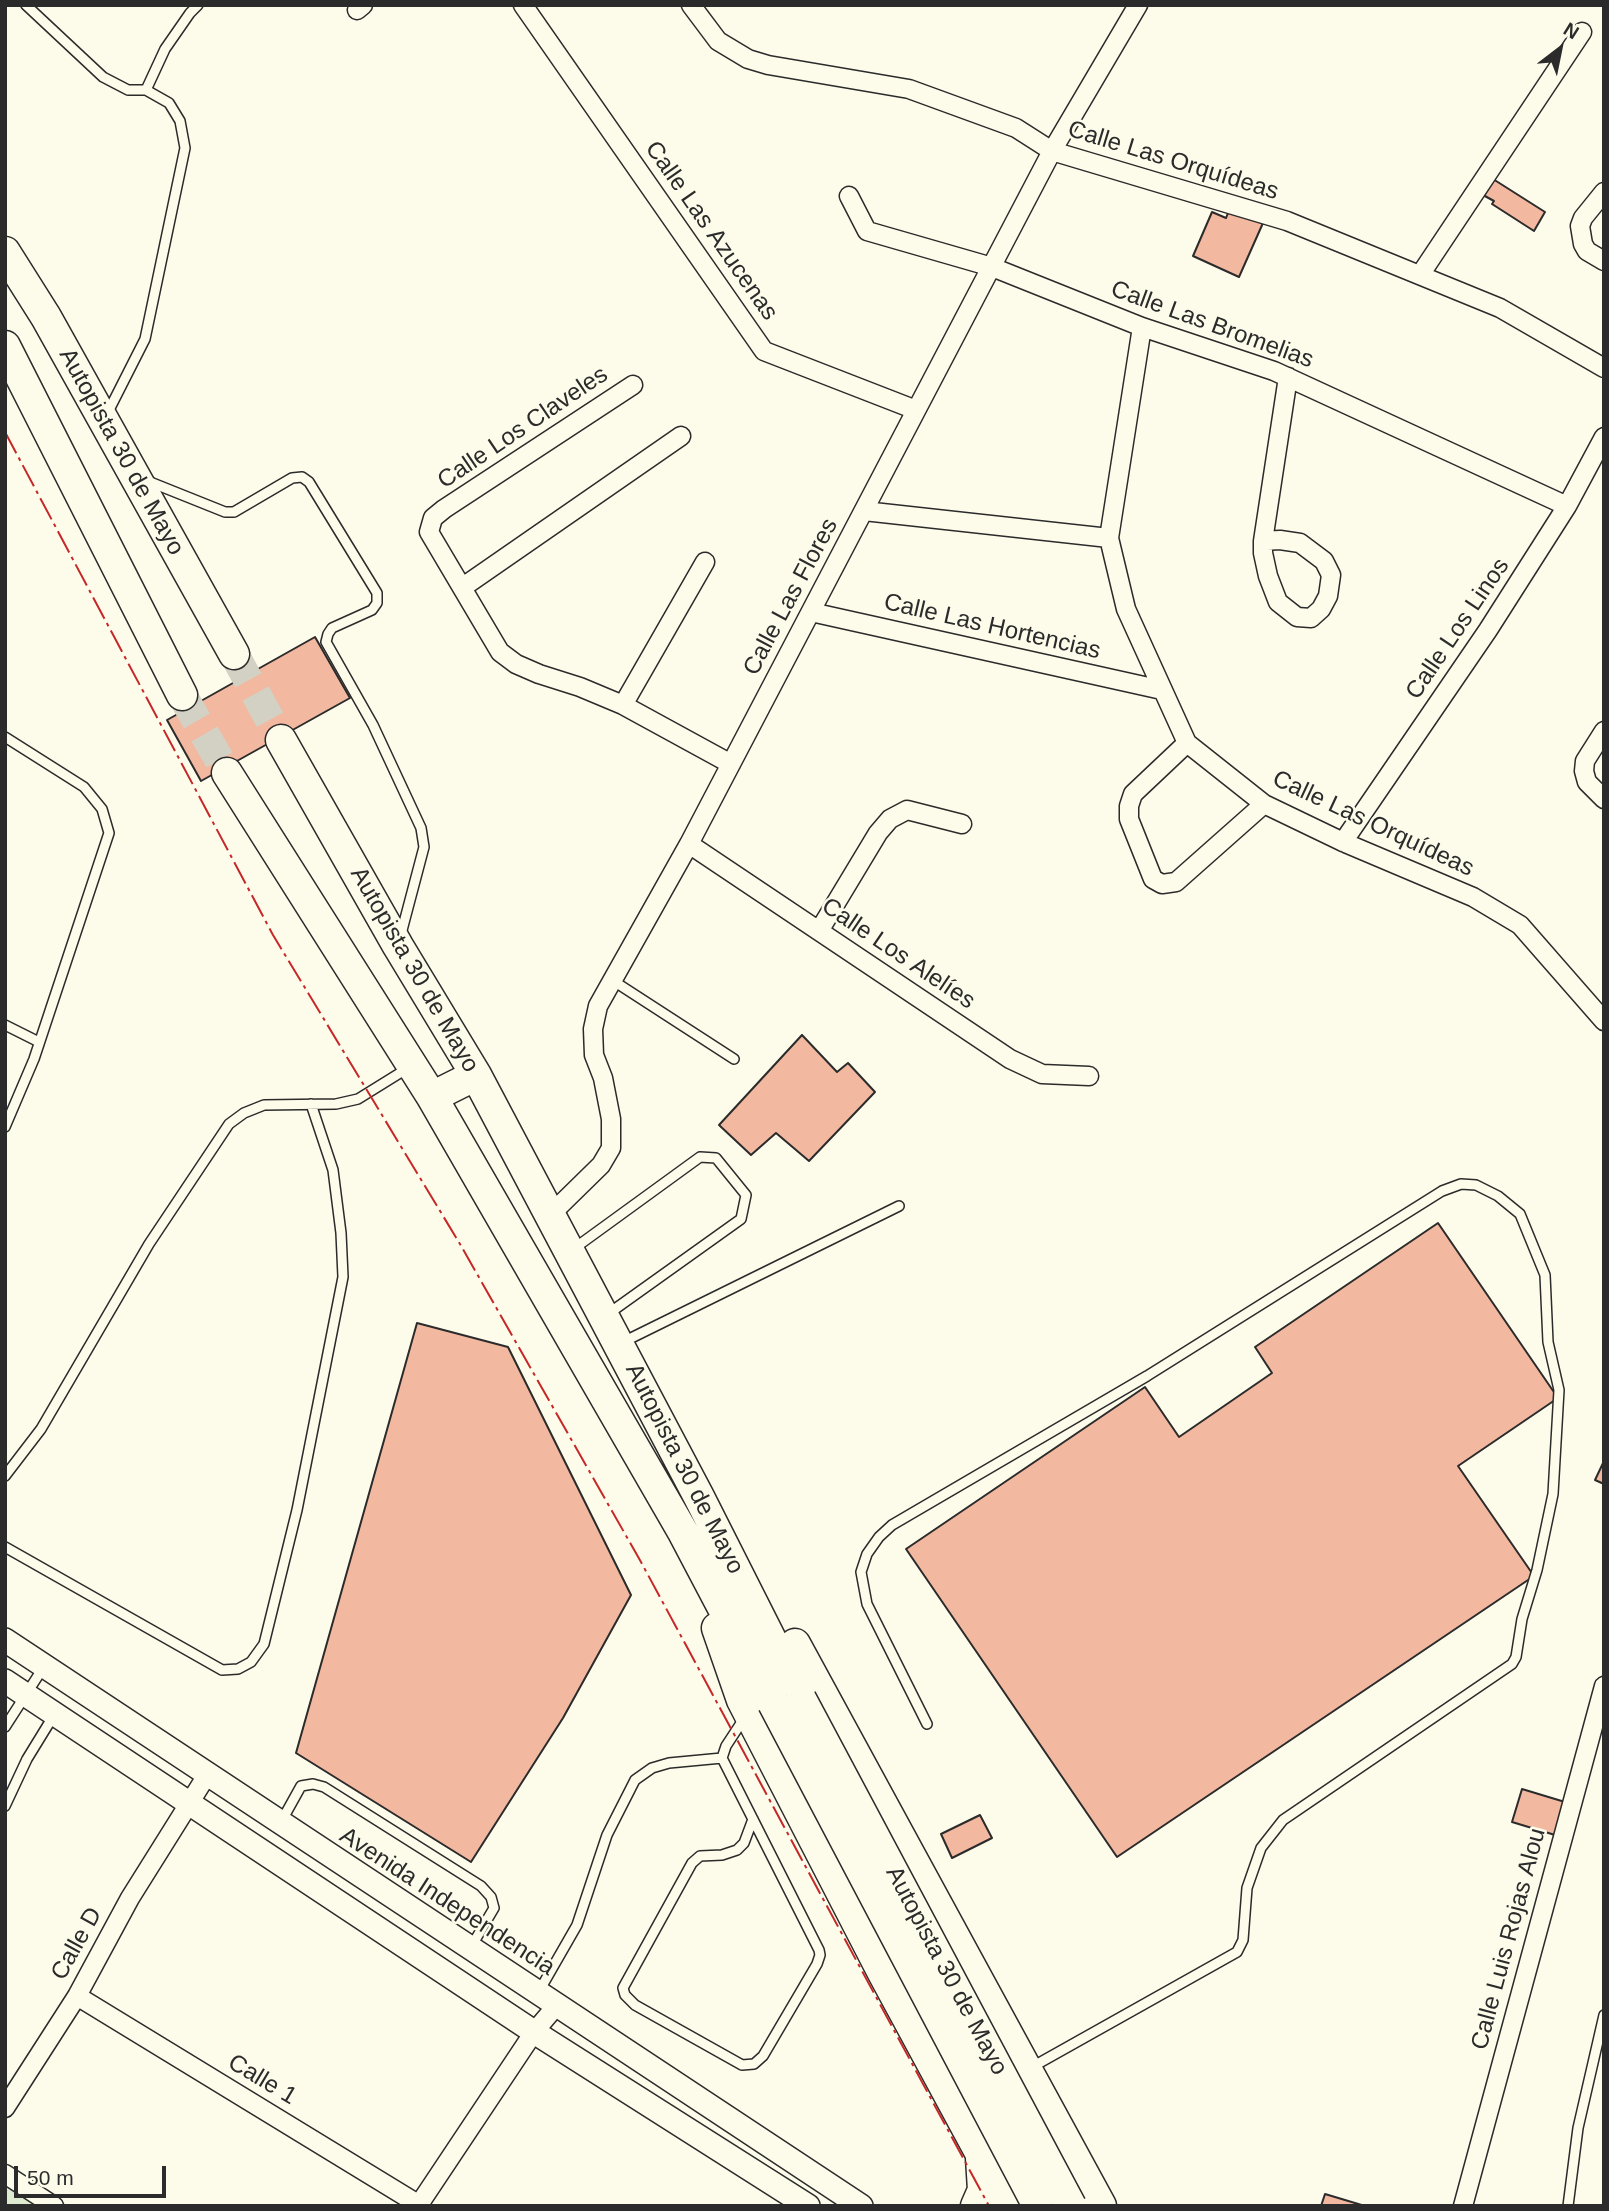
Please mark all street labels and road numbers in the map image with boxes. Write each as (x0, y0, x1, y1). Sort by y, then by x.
street label: Calle Las Orquídeas (1064, 115, 1282, 207)
street label: Calle Las Azucenas (638, 136, 784, 326)
street label: Calle Las Bromelias (1107, 275, 1317, 375)
street label: Autopista 30 de Mayo (52, 343, 190, 561)
street label: Calle Los Claveles (433, 360, 613, 496)
street label: Calle Las Flores (738, 514, 844, 680)
street label: Calle Los Linos (1400, 553, 1516, 705)
street label: Calle Las Hortencias (881, 588, 1103, 666)
street label: Calle Las Orquídeas (1268, 765, 1478, 883)
street label: Autopista 30 de Mayo (343, 862, 485, 1078)
street label: Calle Los Alelíes (816, 892, 980, 1016)
street label: Autopista 30 de Mayo (618, 1359, 750, 1579)
street label: Avenida Independencia (334, 1822, 560, 1982)
street label: Calle Luis Rojas Alou (1466, 1825, 1552, 2053)
street label: Autopista 30 de Mayo (879, 1862, 1013, 2080)
street label: Calle D (45, 1903, 109, 1985)
street label: Calle 1 (223, 2048, 301, 2112)

